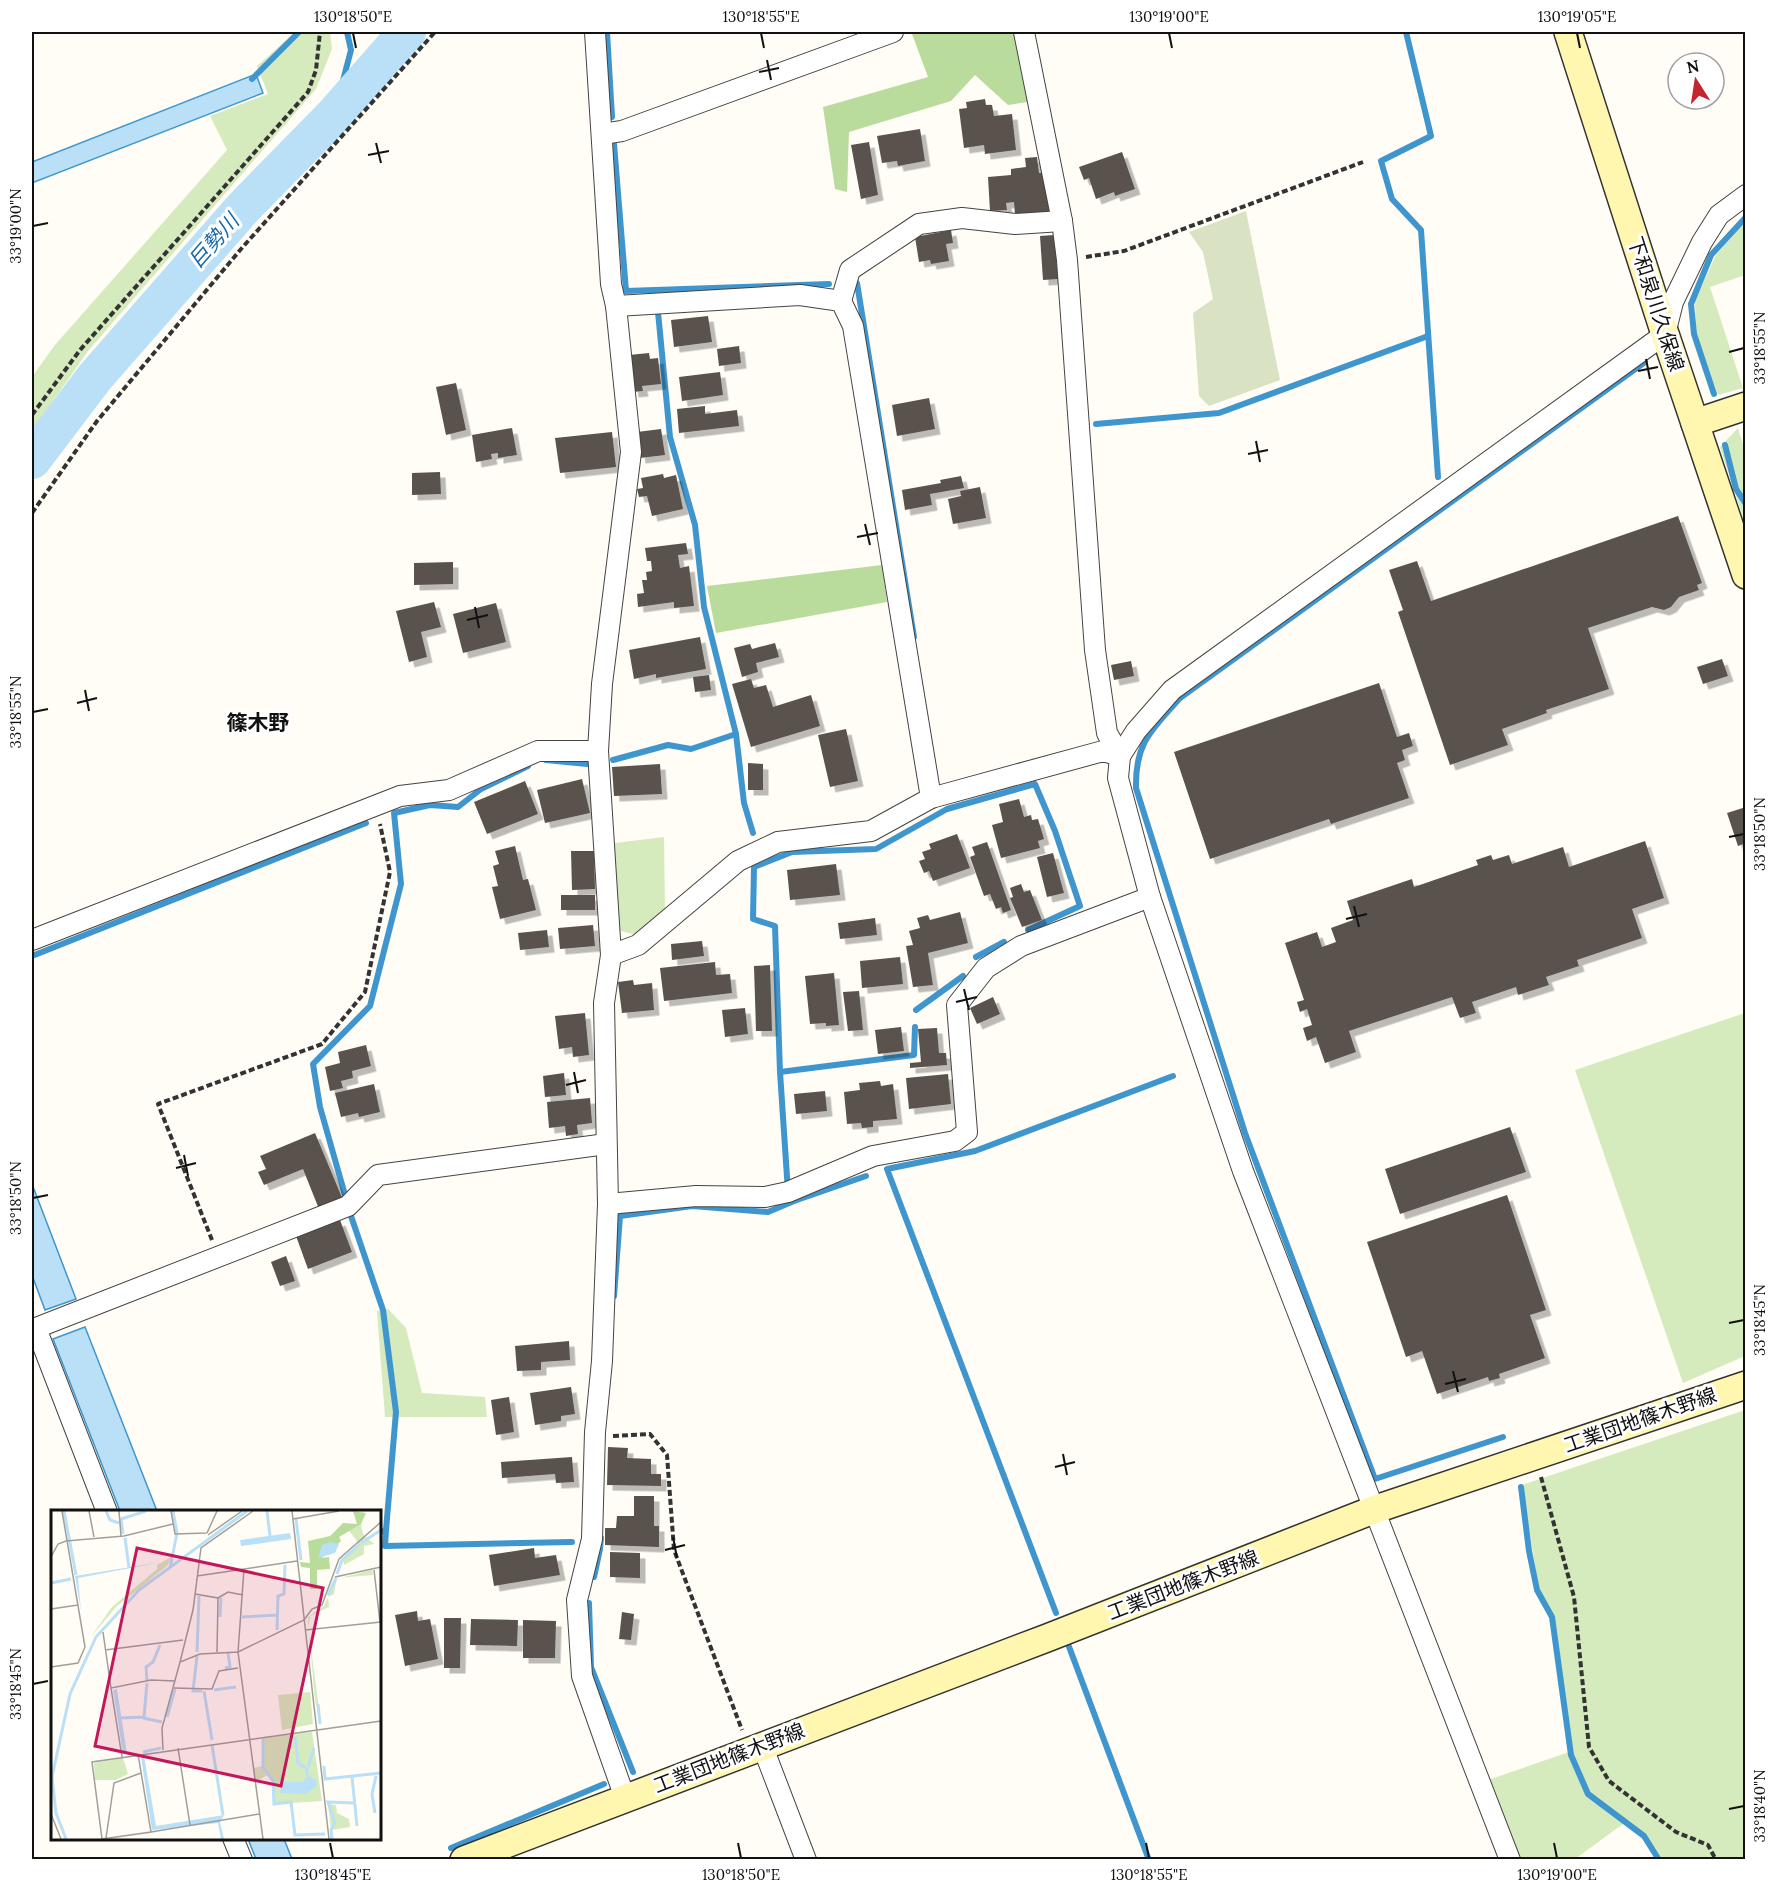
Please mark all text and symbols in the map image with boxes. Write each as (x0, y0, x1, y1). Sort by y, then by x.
text: 130°18'50"E (314, 7, 392, 26)
text: 130°18'55"E (722, 7, 800, 26)
text: 130°19'00"E (1129, 7, 1209, 26)
text: 130°19'05"E (1538, 7, 1616, 26)
north arrow (1666, 51, 1726, 111)
text: N (1685, 55, 1701, 77)
text: 33°19'00"N (6, 188, 25, 264)
water label: 巨勢川 (183, 207, 246, 273)
street label: 下和泉川久保線 (1623, 233, 1690, 374)
text: 33°18'55"N (1750, 312, 1769, 384)
text: 33°18'55"N (6, 676, 25, 748)
district label: 篠木野 (227, 709, 290, 736)
text: 33°18'50"N (1750, 797, 1769, 871)
text: 33°18'50"N (6, 1161, 25, 1235)
text: 33°18'45"N (1750, 1284, 1769, 1356)
street label: 工業団地篠木野線 (1560, 1382, 1720, 1457)
inset map (51, 1510, 381, 1840)
street label: 工業団地篠木野線 (1104, 1544, 1262, 1625)
text: 33°18'45"N (6, 1648, 25, 1720)
street label: 工業団地篠木野線 (650, 1717, 808, 1798)
text: 33°18'40"N (1750, 1769, 1769, 1843)
text: 130°18'45"E (295, 1865, 371, 1884)
text: 130°18'50"E (702, 1865, 780, 1884)
text: 130°18'55"E (1110, 1865, 1188, 1884)
text: 130°19'00"E (1517, 1865, 1597, 1884)

